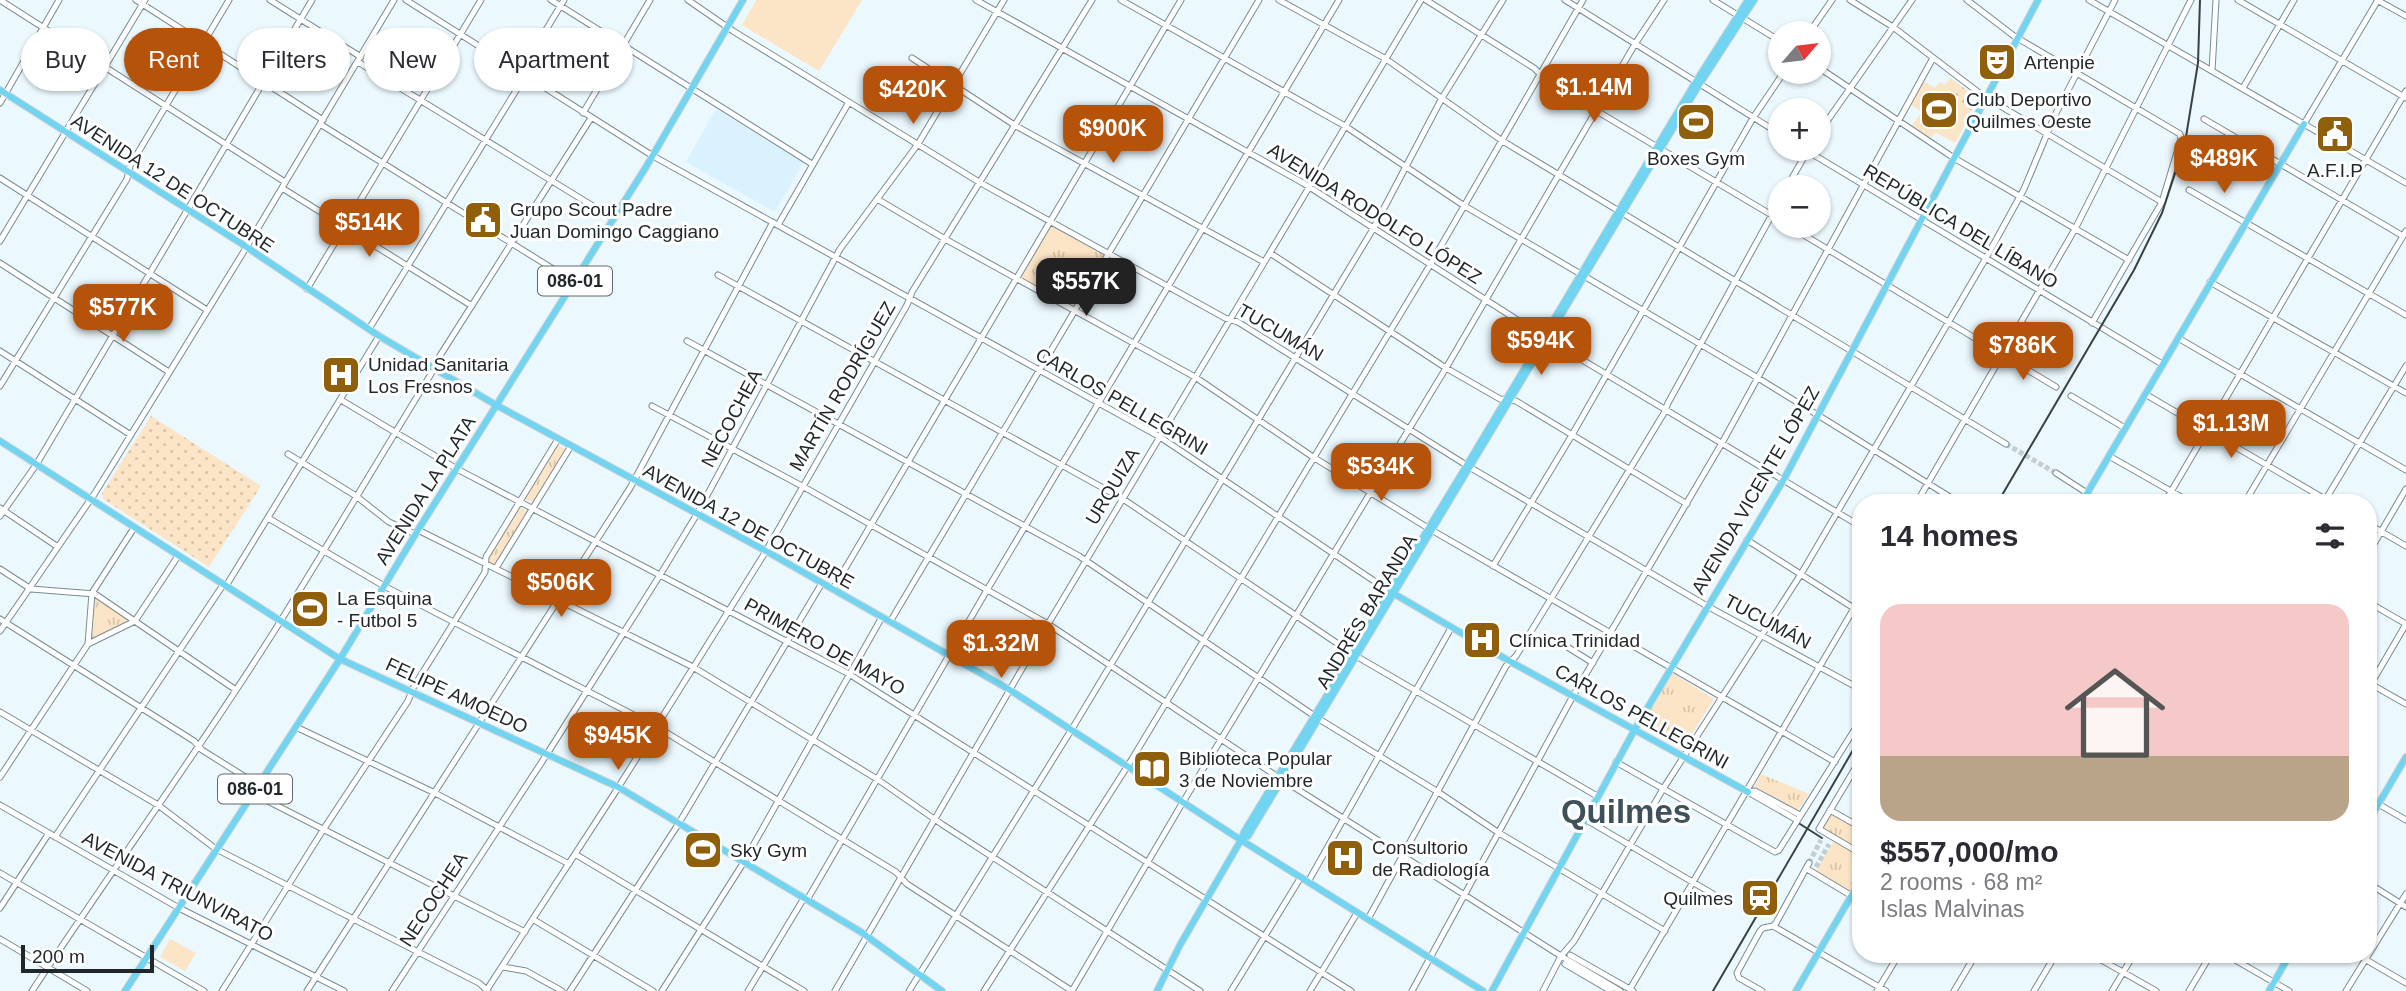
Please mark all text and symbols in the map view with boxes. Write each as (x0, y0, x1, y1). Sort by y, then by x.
north arrow (1768, 21, 1830, 84)
map controls (1768, 21, 1831, 238)
chip: Buy (21, 28, 110, 91)
chip: Rent (124, 28, 223, 91)
chip: Filters (237, 28, 350, 91)
chip: New (364, 28, 460, 91)
chip: Apartment (474, 28, 633, 91)
theatre icon: Artenpie (1976, 41, 2018, 83)
place label: Artenpie (2024, 52, 2095, 73)
pin: $1.14M (1537, 64, 1651, 124)
pin: $420K (864, 66, 962, 126)
text: $1.14M (1556, 74, 1632, 100)
text: $420K (879, 76, 947, 102)
sports icon: Club Deportivo Quilmes Oeste (1918, 89, 1960, 131)
place label: Club Deportivo Quilmes Oeste (1966, 89, 2092, 132)
button: + (1768, 98, 1831, 161)
sports icon: Boxes Gym (1675, 101, 1717, 143)
pin: $900K (1064, 106, 1162, 165)
street label: AVENIDA 12 DE OCTUBRE (68, 110, 278, 257)
public building icon: A.F.I.P (2314, 113, 2356, 155)
text: $900K (1079, 115, 1147, 141)
pin: $489K (2175, 136, 2273, 195)
street label: AVENIDA RODOLFO LÓPEZ (1264, 139, 1486, 288)
text: $489K (2190, 145, 2258, 171)
place label: Boxes Gym (1647, 148, 1745, 169)
street label: REPÚBLICA DEL LÍBANO (1860, 160, 2062, 293)
place label: A.F.I.P (2307, 160, 2363, 181)
button: − (1768, 175, 1831, 238)
public building icon: Grupo Scout Padre Juan Domingo Caggiano (462, 199, 504, 241)
place label: Grupo Scout Padre Juan Domingo Caggiano (510, 199, 719, 242)
pin: $514K (320, 200, 418, 259)
text: $514K (335, 209, 403, 235)
pin: $557K (1037, 258, 1135, 318)
road number: 086-01 (538, 267, 612, 296)
text: $557K (1052, 268, 1120, 294)
pin: $577K (74, 284, 172, 344)
text: $577K (89, 294, 157, 320)
street label: MARTÍN RODRÍGUEZ (785, 298, 900, 475)
street label: TUCUMÁN (1234, 300, 1327, 365)
pin: $594K (1492, 318, 1590, 377)
pin: $786K (1974, 322, 2072, 382)
text: $594K (1507, 327, 1575, 353)
text: $786K (1989, 332, 2057, 358)
street label: CARLOS PELLEGRINI (1032, 344, 1212, 459)
hospital icon: Unidad Sanitaria Los Fresnos (320, 354, 362, 396)
place label: Unidad Sanitaria Los Fresnos (368, 354, 509, 397)
street label: NECOCHEA (697, 365, 766, 471)
street label: AVENIDA VICENTE LÓPEZ (1687, 382, 1824, 598)
pin: $1.13M (2174, 400, 2288, 460)
text: $1.13M (2193, 410, 2269, 436)
street label: AVENIDA LA PLATA (371, 412, 480, 568)
street label: URQUIZA (1081, 444, 1144, 528)
pin: $534K (1332, 444, 1430, 503)
text: $534K (1347, 453, 1415, 479)
street label: AVENIDA 12 DE OCTUBRE (640, 460, 858, 593)
icon: filters (2311, 517, 2349, 555)
text: 14 homes (1880, 519, 2018, 552)
street label: ANDRÉS BARANDA (1312, 530, 1421, 692)
pin: $506K (512, 560, 610, 619)
text: $506K (527, 569, 595, 595)
sports icon: La Esquina - Futbol 5 (289, 588, 331, 630)
place label: La Esquina - Futbol 5 (337, 588, 433, 631)
street label: TUCUMÁN (1721, 590, 1815, 653)
street label: PRIMERO DE MAYO (741, 594, 909, 699)
hospital icon: Clínica Trinidad (1461, 619, 1503, 661)
pin: $1.32M (944, 620, 1058, 680)
text: $1.32M (963, 630, 1039, 656)
place label: Clínica Trinidad (1509, 630, 1640, 651)
icon: home (2052, 650, 2178, 776)
street label: FELIPE AMOEDO (382, 653, 531, 738)
street label: CARLOS PELLEGRINI (1551, 660, 1732, 773)
pin: $945K (569, 712, 667, 772)
text: $945K (584, 722, 652, 748)
library icon: Biblioteca Popular 3 de Noviembre (1131, 748, 1173, 790)
place label: Biblioteca Popular 3 de Noviembre (1179, 748, 1333, 791)
road number: 086-01 (218, 774, 292, 804)
district label: Quilmes (1561, 793, 1691, 830)
street label: AVENIDA TRIUNVIRATO (79, 827, 277, 946)
sports icon: Sky Gym (682, 829, 724, 871)
text: $557,000/mo (1880, 835, 2058, 868)
hospital icon: Consultorio de Radiología (1324, 837, 1366, 879)
place label: Consultorio de Radiología (1372, 837, 1490, 880)
place label: Sky Gym (730, 840, 807, 861)
street label: NECOCHEA (395, 848, 472, 950)
text: 2 rooms · 68 m² (1880, 869, 2042, 895)
station icon: Quilmes (1739, 877, 1781, 919)
place label: Quilmes (1663, 888, 1733, 909)
text: Islas Malvinas (1880, 896, 2024, 922)
scale bar (21, 942, 154, 974)
text: 200 m (32, 946, 85, 967)

